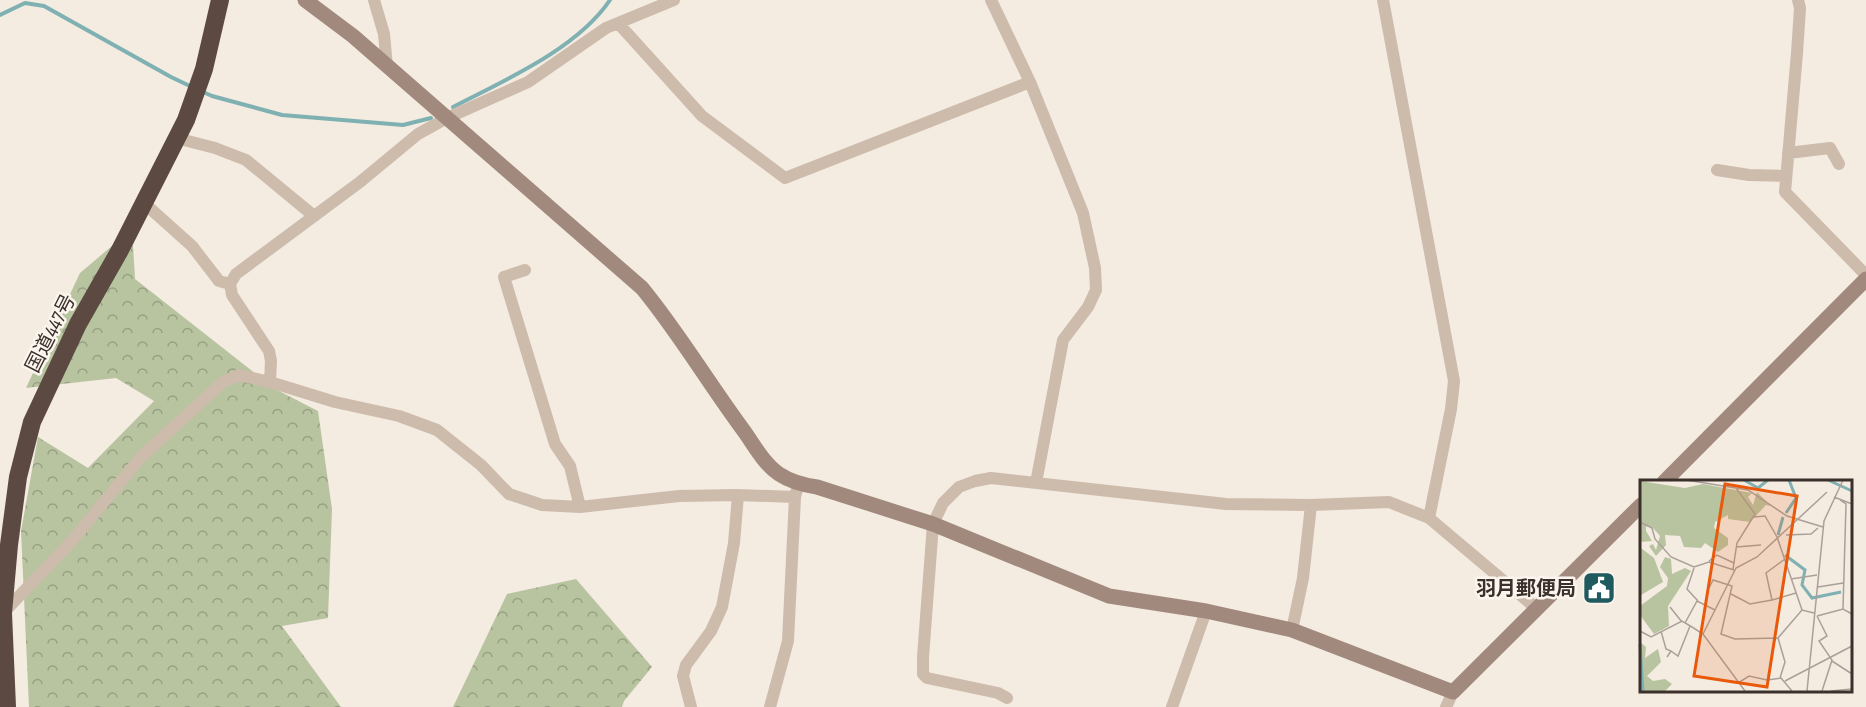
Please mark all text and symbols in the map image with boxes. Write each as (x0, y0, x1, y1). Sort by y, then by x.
street label: 国道447号 (21, 290, 81, 377)
inset map (1640, 480, 1851, 692)
public building icon: 羽月郵便局 (1581, 570, 1617, 606)
place label: 羽月郵便局 (1476, 577, 1576, 601)

